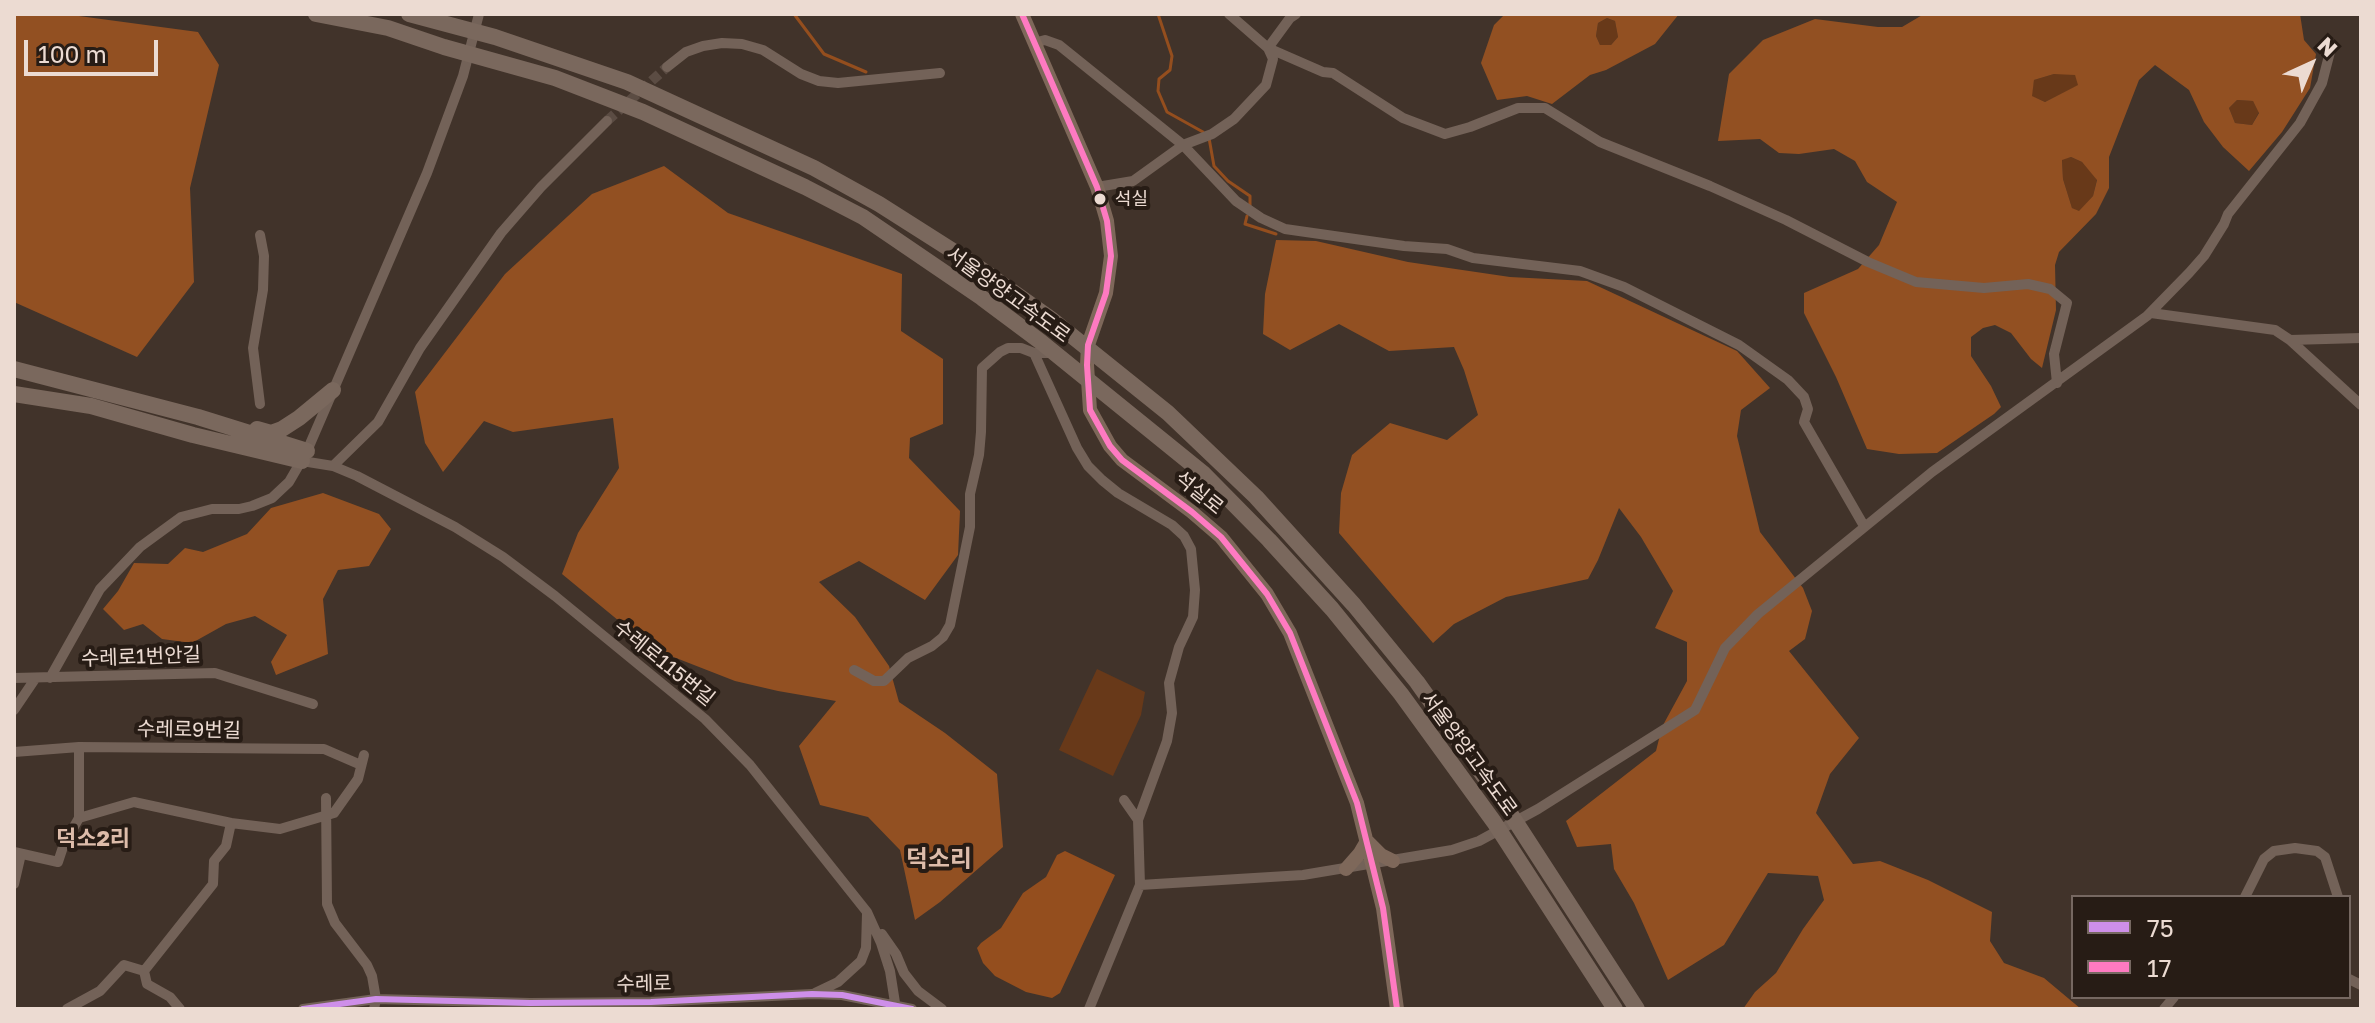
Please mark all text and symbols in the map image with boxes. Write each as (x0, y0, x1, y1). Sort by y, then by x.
scale bar (28, 24, 162, 74)
north arrow (2271, 24, 2351, 104)
text: N (2313, 31, 2343, 62)
text: 100 m (38, 39, 107, 68)
place label: 석실 (1115, 188, 1148, 210)
marker: 석실 (1092, 191, 1108, 207)
street label: 서울양양고속도로 (941, 242, 1075, 348)
street label: 석실로 (1170, 466, 1228, 520)
street label: 수레로115번길 (609, 615, 719, 711)
street label: 수레로1번안길 (81, 643, 201, 671)
street label: 서울양양고속도로 (1416, 687, 1522, 821)
street label: 수레로9번길 (137, 717, 241, 743)
district label: 덕소2리 (56, 826, 130, 852)
district label: 덕소리 (906, 845, 972, 873)
legend (2071, 895, 2351, 999)
text: 75 (2147, 913, 2174, 942)
text: 17 (2147, 953, 2171, 982)
street label: 수레로 (616, 972, 672, 996)

